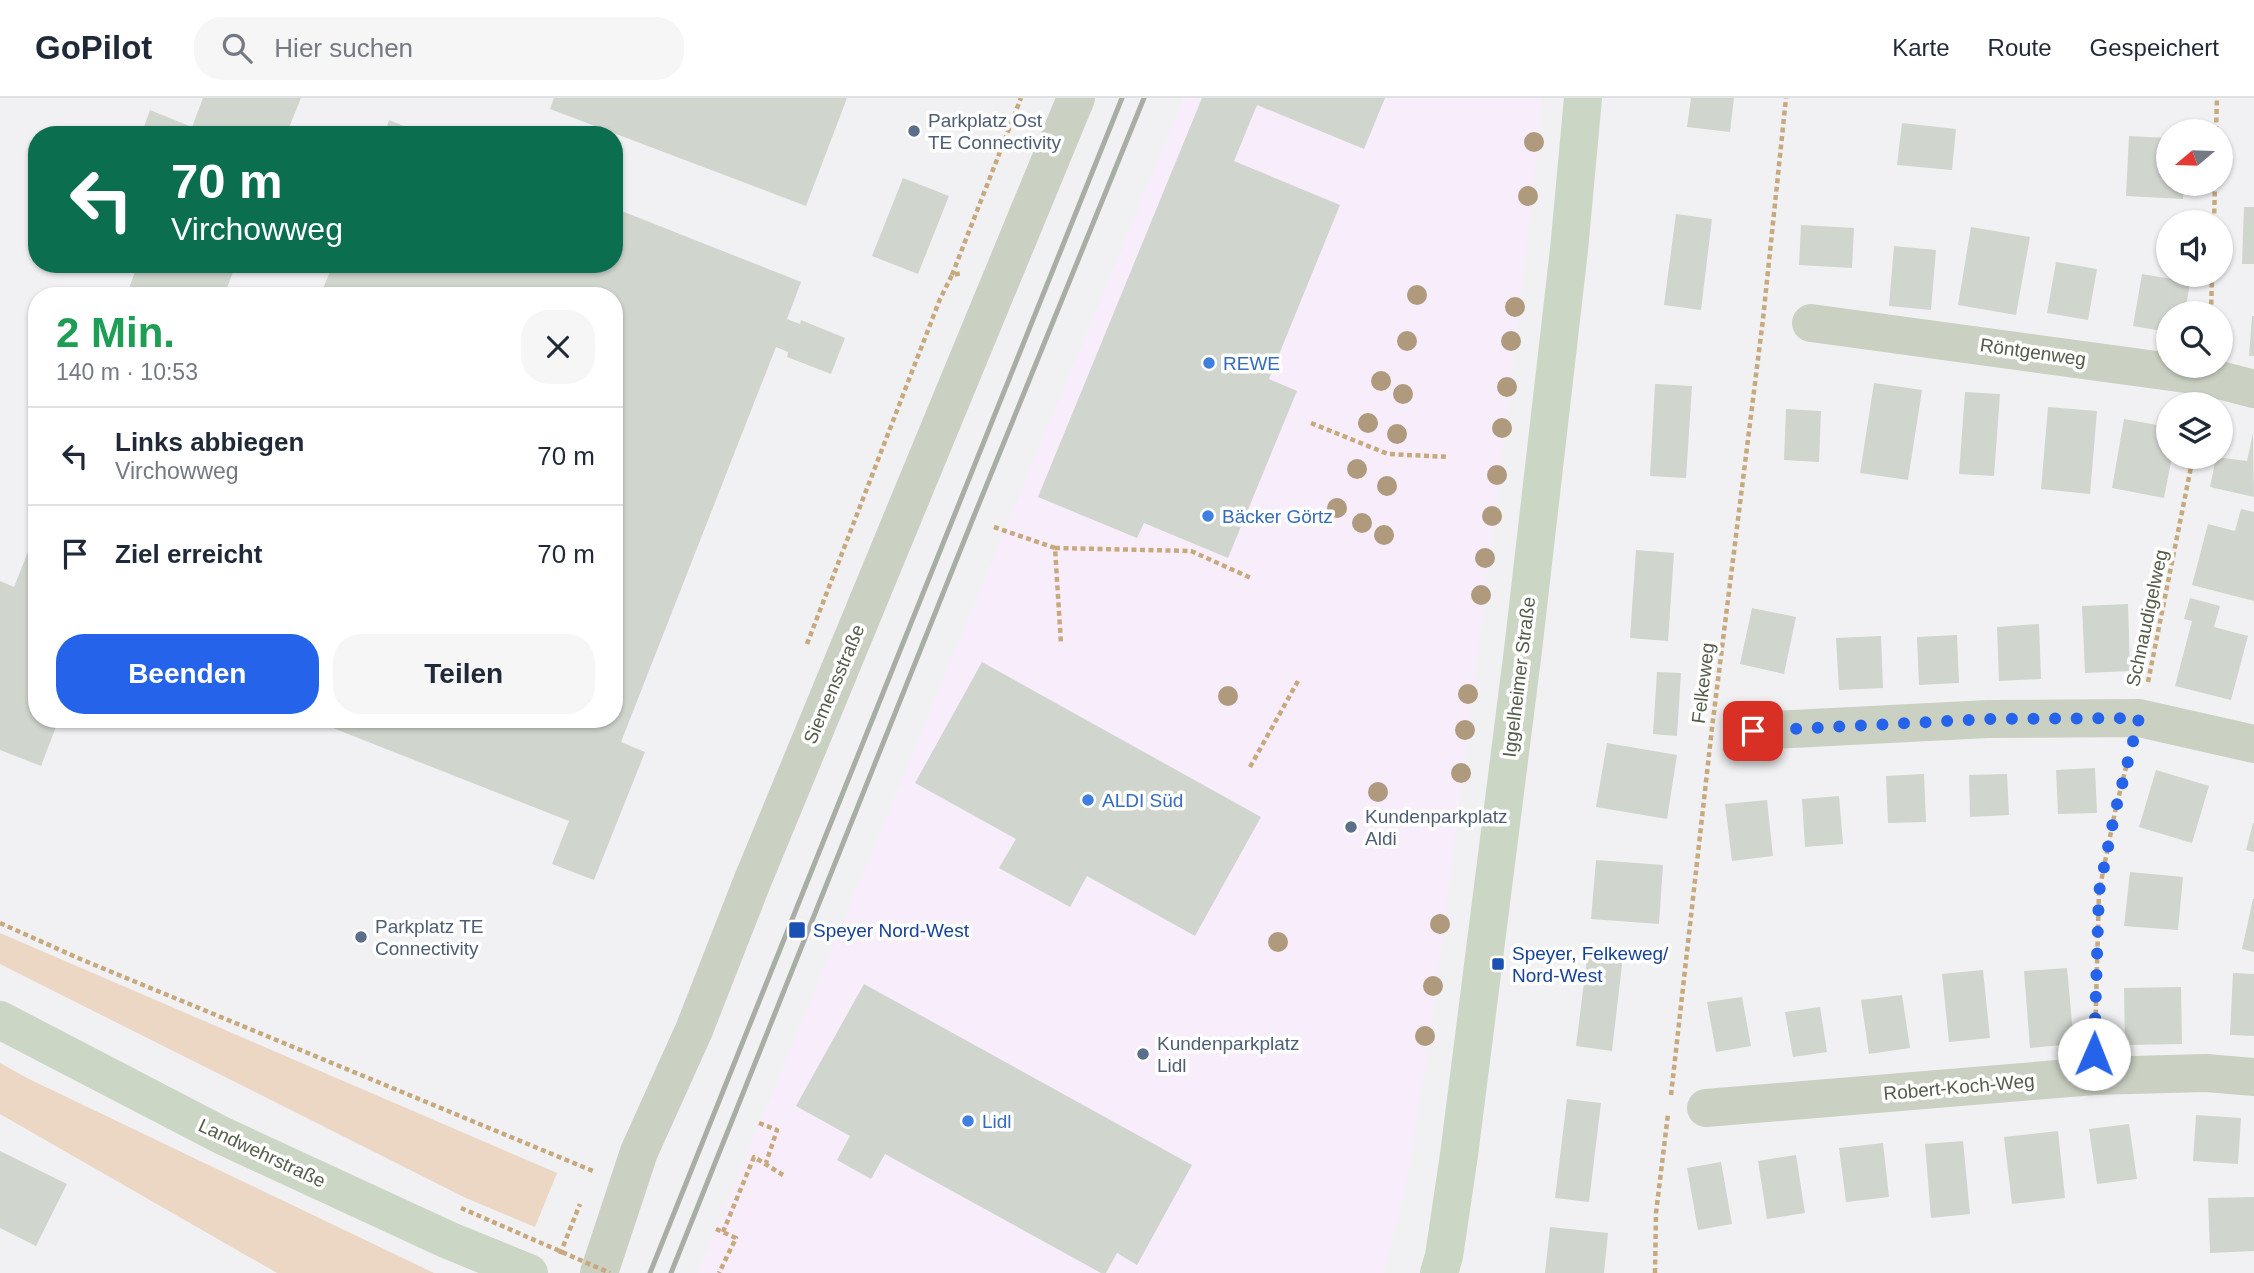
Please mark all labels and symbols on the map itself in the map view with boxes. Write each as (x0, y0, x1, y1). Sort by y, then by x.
place label: Parkplatz Ost TE Connectivity (928, 110, 1062, 153)
north arrow (2156, 119, 2233, 196)
marker: Parkplatz Ost TE Connectivity (906, 123, 922, 139)
street label: Röntgenweg (1979, 334, 2087, 370)
place label: REWE (1223, 353, 1280, 374)
marker: REWE (1201, 355, 1217, 371)
place label: Bäcker Görtz (1222, 506, 1333, 527)
marker: Bäcker Görtz (1200, 508, 1216, 524)
street label: Schnaudigelweg (2122, 548, 2172, 688)
street label: Iggelheimer Straße (1499, 596, 1539, 758)
street label: Siemensstraße (799, 621, 869, 747)
street label: Felkeweg (1688, 641, 1718, 725)
pin (1723, 701, 1783, 761)
place label: ALDI Süd (1102, 790, 1183, 811)
marker: ALDI Süd (1080, 792, 1096, 808)
place label: Kundenparkplatz Aldi (1365, 806, 1508, 849)
marker: Kundenparkplatz Aldi (1343, 819, 1359, 835)
place label: Parkplatz TE Connectivity (375, 916, 483, 959)
marker: Speyer Nord-West (787, 920, 807, 940)
place label: Speyer Nord-West (813, 920, 970, 941)
marker: Parkplatz TE Connectivity (353, 929, 369, 945)
place label: Speyer, Felkeweg/ Nord-West (1512, 943, 1669, 986)
marker: Speyer, Felkeweg/ Nord-West (1490, 956, 1506, 972)
position arrow (2057, 1017, 2131, 1091)
place label: Kundenparkplatz Lidl (1157, 1033, 1300, 1076)
marker: Kundenparkplatz Lidl (1135, 1046, 1151, 1062)
street label: Robert-Koch-Weg (1883, 1070, 2035, 1104)
place label: Lidl (982, 1111, 1012, 1132)
marker: Lidl (960, 1113, 976, 1129)
street label: Landwehrstraße (195, 1114, 329, 1192)

